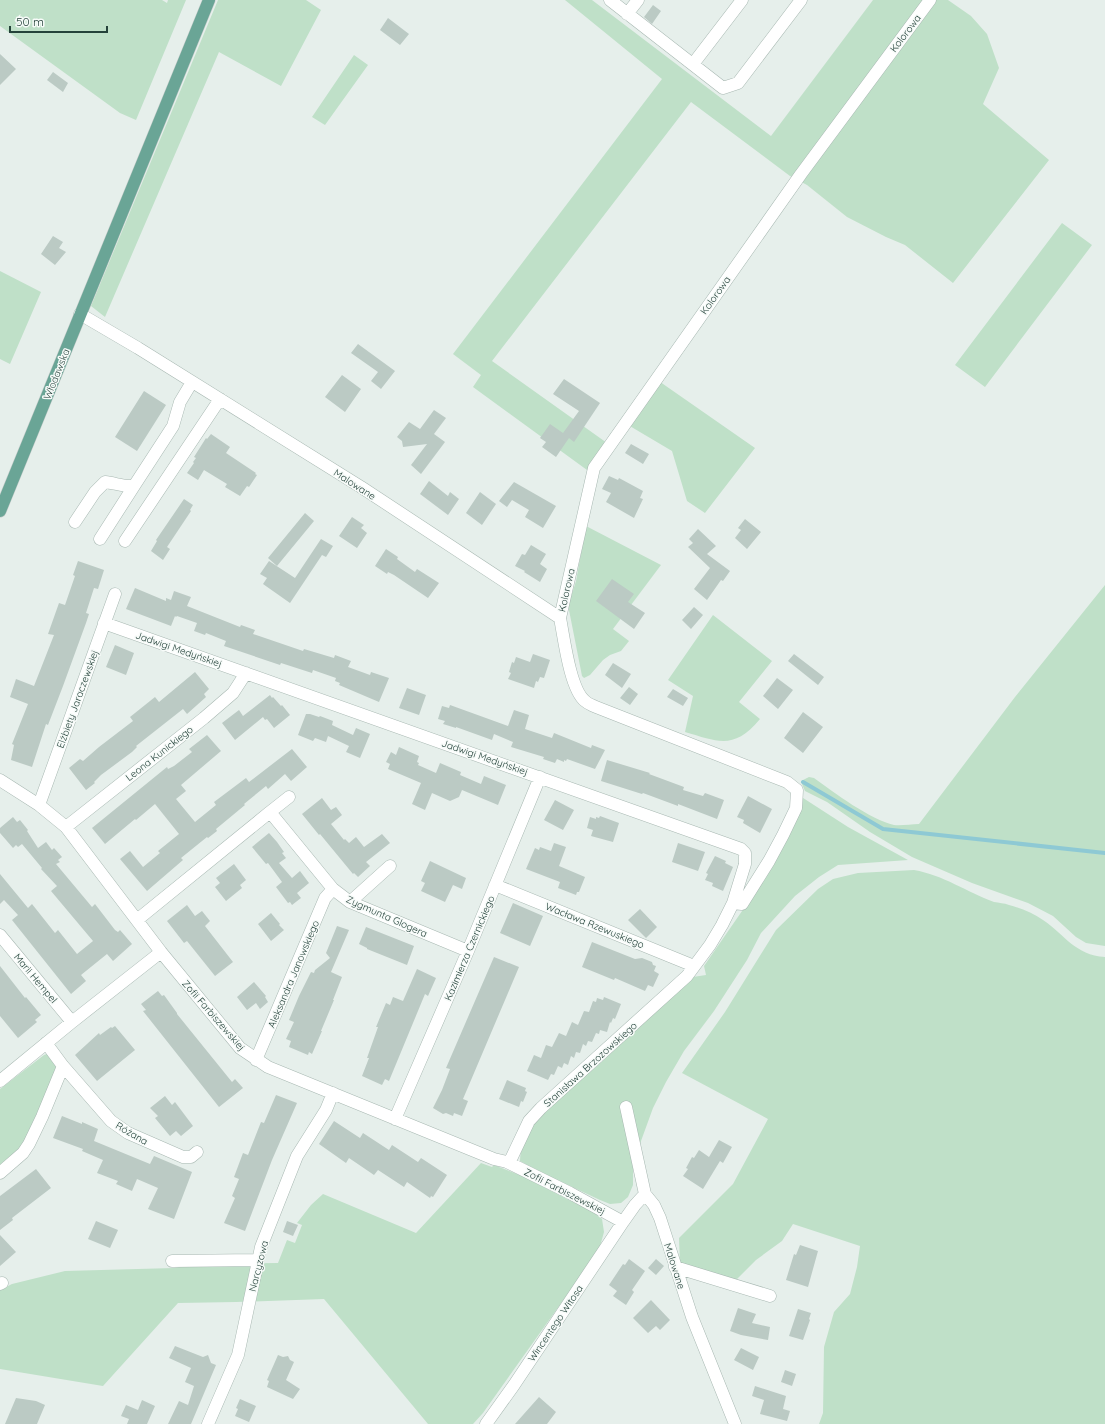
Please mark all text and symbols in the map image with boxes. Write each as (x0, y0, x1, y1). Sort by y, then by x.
scale bar (10, 8, 107, 34)
street label: Kolorowa (887, 12, 924, 55)
text: 50 m (16, 14, 44, 29)
street label: Kolorowa (697, 273, 733, 317)
street label: Włodawska (40, 347, 73, 401)
street label: Malowane (331, 466, 379, 503)
street label: Kolorowa (555, 567, 578, 613)
street label: Jadwigi Medyńskiej (134, 629, 224, 670)
street label: Elżbiety Jaraczewskiej (54, 648, 101, 750)
street label: Leona Kunickiego (123, 723, 196, 784)
street label: Jadwigi Medyńskiej (440, 737, 530, 778)
street label: Zygmunta Glogera (344, 893, 429, 940)
street label: Kazimierza Czernickiego (441, 894, 498, 1003)
street label: Wacława Rzewuskiego (543, 900, 646, 951)
street label: Aleksandra Janowskiego (265, 918, 322, 1030)
street label: Marii Hempel (11, 951, 60, 1006)
street label: Zofii Farbiszewskiej (179, 977, 248, 1053)
street label: Stanisława Brzozowskiego (541, 1019, 640, 1110)
street label: Różana (113, 1119, 150, 1148)
street label: Zofii Farbiszewskiej (522, 1165, 608, 1218)
street label: Narcyzowa (246, 1239, 271, 1293)
street label: Malowane (661, 1241, 688, 1291)
street label: Wincentego Witosa (525, 1282, 586, 1364)

